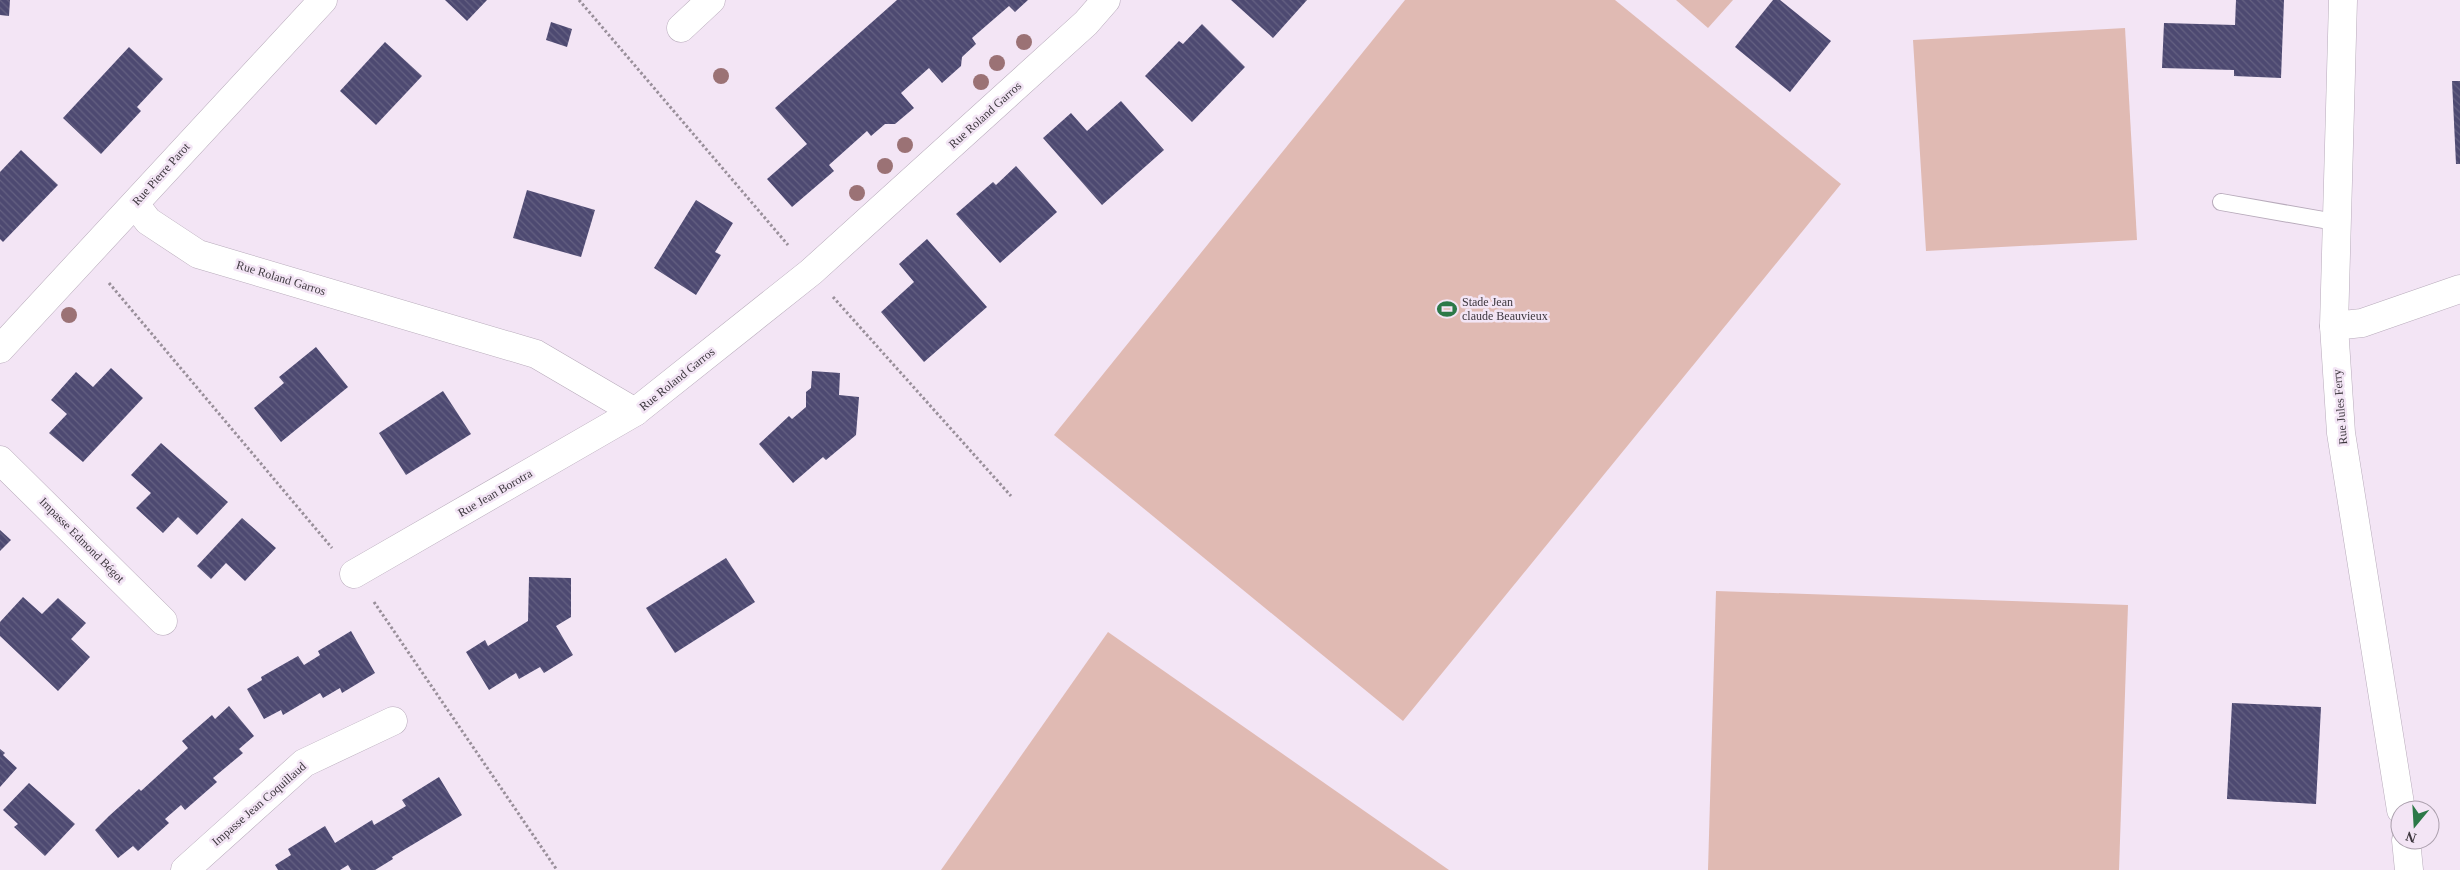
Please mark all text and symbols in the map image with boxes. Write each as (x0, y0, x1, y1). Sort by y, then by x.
street label: Rue Roland Garros (946, 79, 1024, 151)
street label: Rue Pierre Parot (129, 139, 193, 208)
street label: Rue Roland Garros (235, 258, 328, 298)
place label: Stade Jean claude Beauvieux (1462, 295, 1548, 323)
sports icon: Stade Jean claude Beauvieux (1436, 298, 1458, 320)
street label: Rue Roland Garros (637, 344, 718, 414)
street label: Rue Jules Ferry (2330, 369, 2350, 445)
street label: Rue Jean Borotra (455, 466, 535, 520)
street label: Impasse Edmond Bégot (37, 495, 128, 586)
street label: Impasse Jean Coquillaud (209, 759, 309, 849)
north arrow (2390, 800, 2440, 850)
text: N (2404, 828, 2418, 846)

